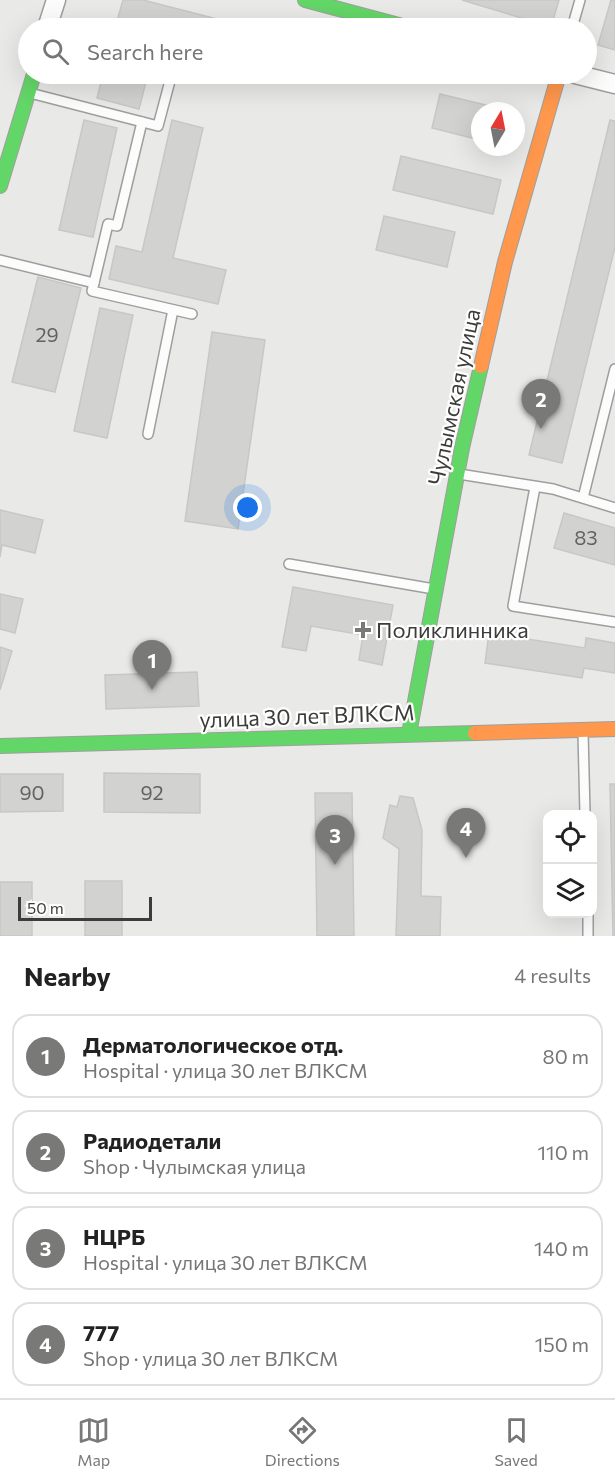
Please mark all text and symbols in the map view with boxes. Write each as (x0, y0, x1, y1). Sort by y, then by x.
search box (18, 18, 597, 84)
icon: search (39, 35, 72, 68)
text: Search here (87, 38, 203, 65)
north arrow (471, 102, 525, 156)
street label: Чулымская улица (422, 306, 485, 488)
house number: 29 (35, 322, 59, 346)
pin: 2 (522, 380, 560, 429)
your location (233, 493, 262, 522)
house number: 83 (574, 525, 598, 549)
place label: Поликлинника (376, 616, 529, 643)
marker: Поликлинника (354, 621, 372, 639)
pin: 1 (132, 640, 172, 690)
street label: улица 30 лет ВЛКСМ (199, 698, 415, 733)
house number: 90 (19, 780, 45, 804)
house number: 92 (140, 780, 164, 804)
pin: 4 (446, 808, 486, 858)
map controls (543, 810, 597, 918)
button: locate (543, 810, 597, 864)
pin: 3 (316, 816, 354, 865)
button: layers (543, 864, 597, 918)
scale bar (18, 894, 152, 922)
text: 50 m (27, 898, 64, 917)
text: Nearby (24, 960, 111, 991)
text: 4 results (514, 963, 591, 987)
text: Дерматологическое отд. (83, 1031, 343, 1058)
text: 1 (41, 1044, 50, 1068)
text: 80 m (543, 1044, 589, 1068)
text: Hospital · улица 30 лет ВЛКСМ (83, 1058, 368, 1082)
text: Радиодетали (83, 1127, 221, 1154)
text: 2 (40, 1140, 51, 1164)
text: 110 m (538, 1140, 589, 1164)
text: Shop · Чулымская улица (83, 1154, 306, 1178)
text: НЦРБ (83, 1223, 145, 1250)
text: 3 (40, 1236, 51, 1260)
text: 140 m (534, 1236, 589, 1260)
text: Hospital · улица 30 лет ВЛКСМ (83, 1250, 368, 1274)
text: 777 (83, 1319, 119, 1346)
text: 4 (39, 1332, 52, 1356)
text: 150 m (535, 1332, 589, 1356)
text: Shop · улица 30 лет ВЛКСМ (83, 1346, 338, 1370)
tab: Map (77, 1414, 110, 1469)
tab: Directions (265, 1414, 340, 1469)
tab: Saved (494, 1414, 538, 1469)

